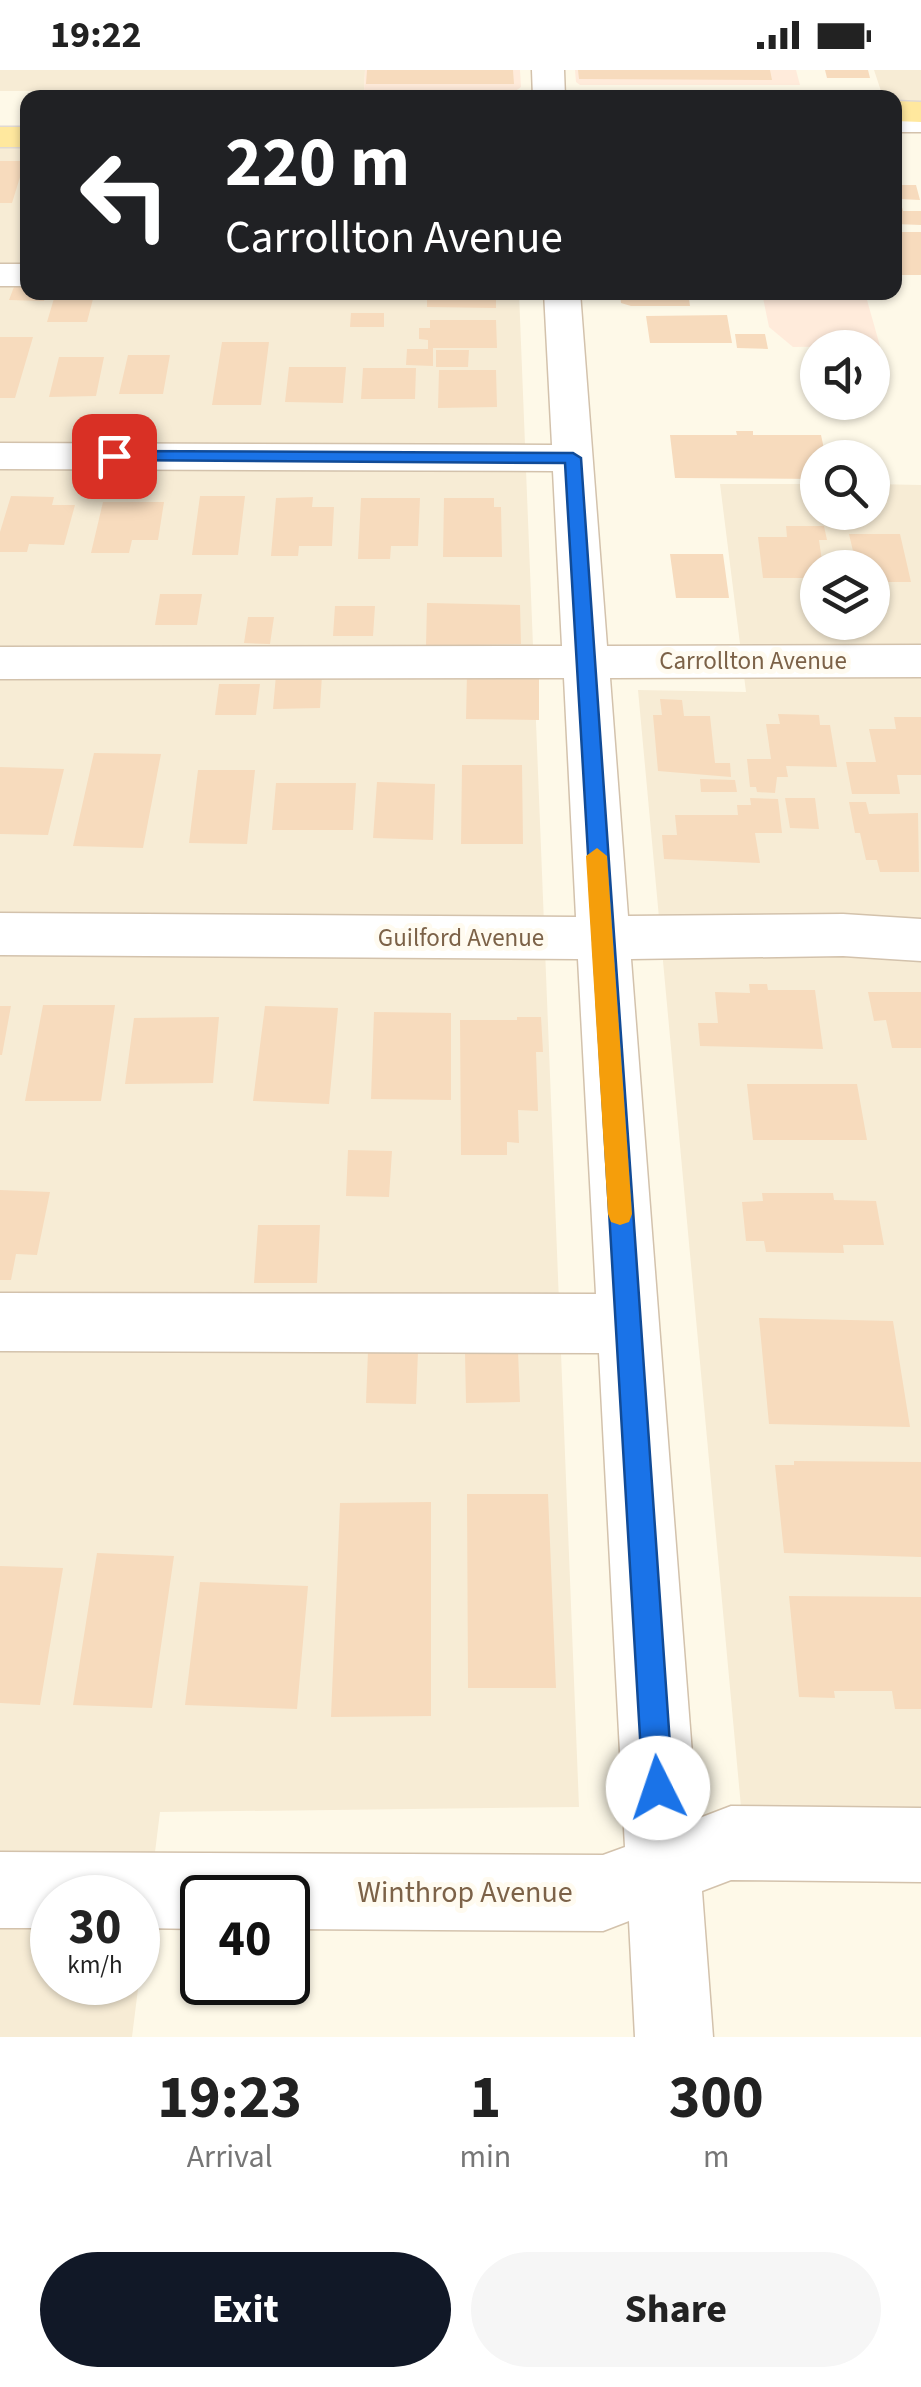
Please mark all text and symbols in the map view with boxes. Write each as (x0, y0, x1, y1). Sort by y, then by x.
text: 19:22 (50, 8, 142, 62)
text: 220 m (225, 113, 410, 213)
icon: left (60, 130, 190, 260)
text: Carrollton Avenue (225, 206, 563, 270)
map controls (800, 330, 890, 640)
button: sound (800, 330, 890, 420)
pin (72, 414, 157, 499)
icon: arrive (87, 429, 142, 484)
button: search (800, 440, 890, 530)
button: layers (800, 550, 890, 640)
street label: Carrollton Avenue (659, 643, 847, 679)
street label: Guilford Avenue (378, 920, 544, 956)
position arrow (606, 1736, 710, 1840)
street label: Winthrop Avenue (357, 1871, 573, 1914)
speed limit sign: 40 (180, 1875, 310, 2005)
text: 30 (69, 1892, 121, 1963)
text: km/h (67, 1947, 123, 1983)
text: 19:23 (157, 2056, 302, 2141)
text: 1 (470, 2056, 501, 2141)
text: 300 (669, 2056, 764, 2141)
text: Arrival (187, 2134, 273, 2180)
text: min (459, 2134, 511, 2180)
text: m (703, 2134, 729, 2180)
button: Exit (40, 2252, 451, 2367)
button: Share (471, 2252, 881, 2367)

